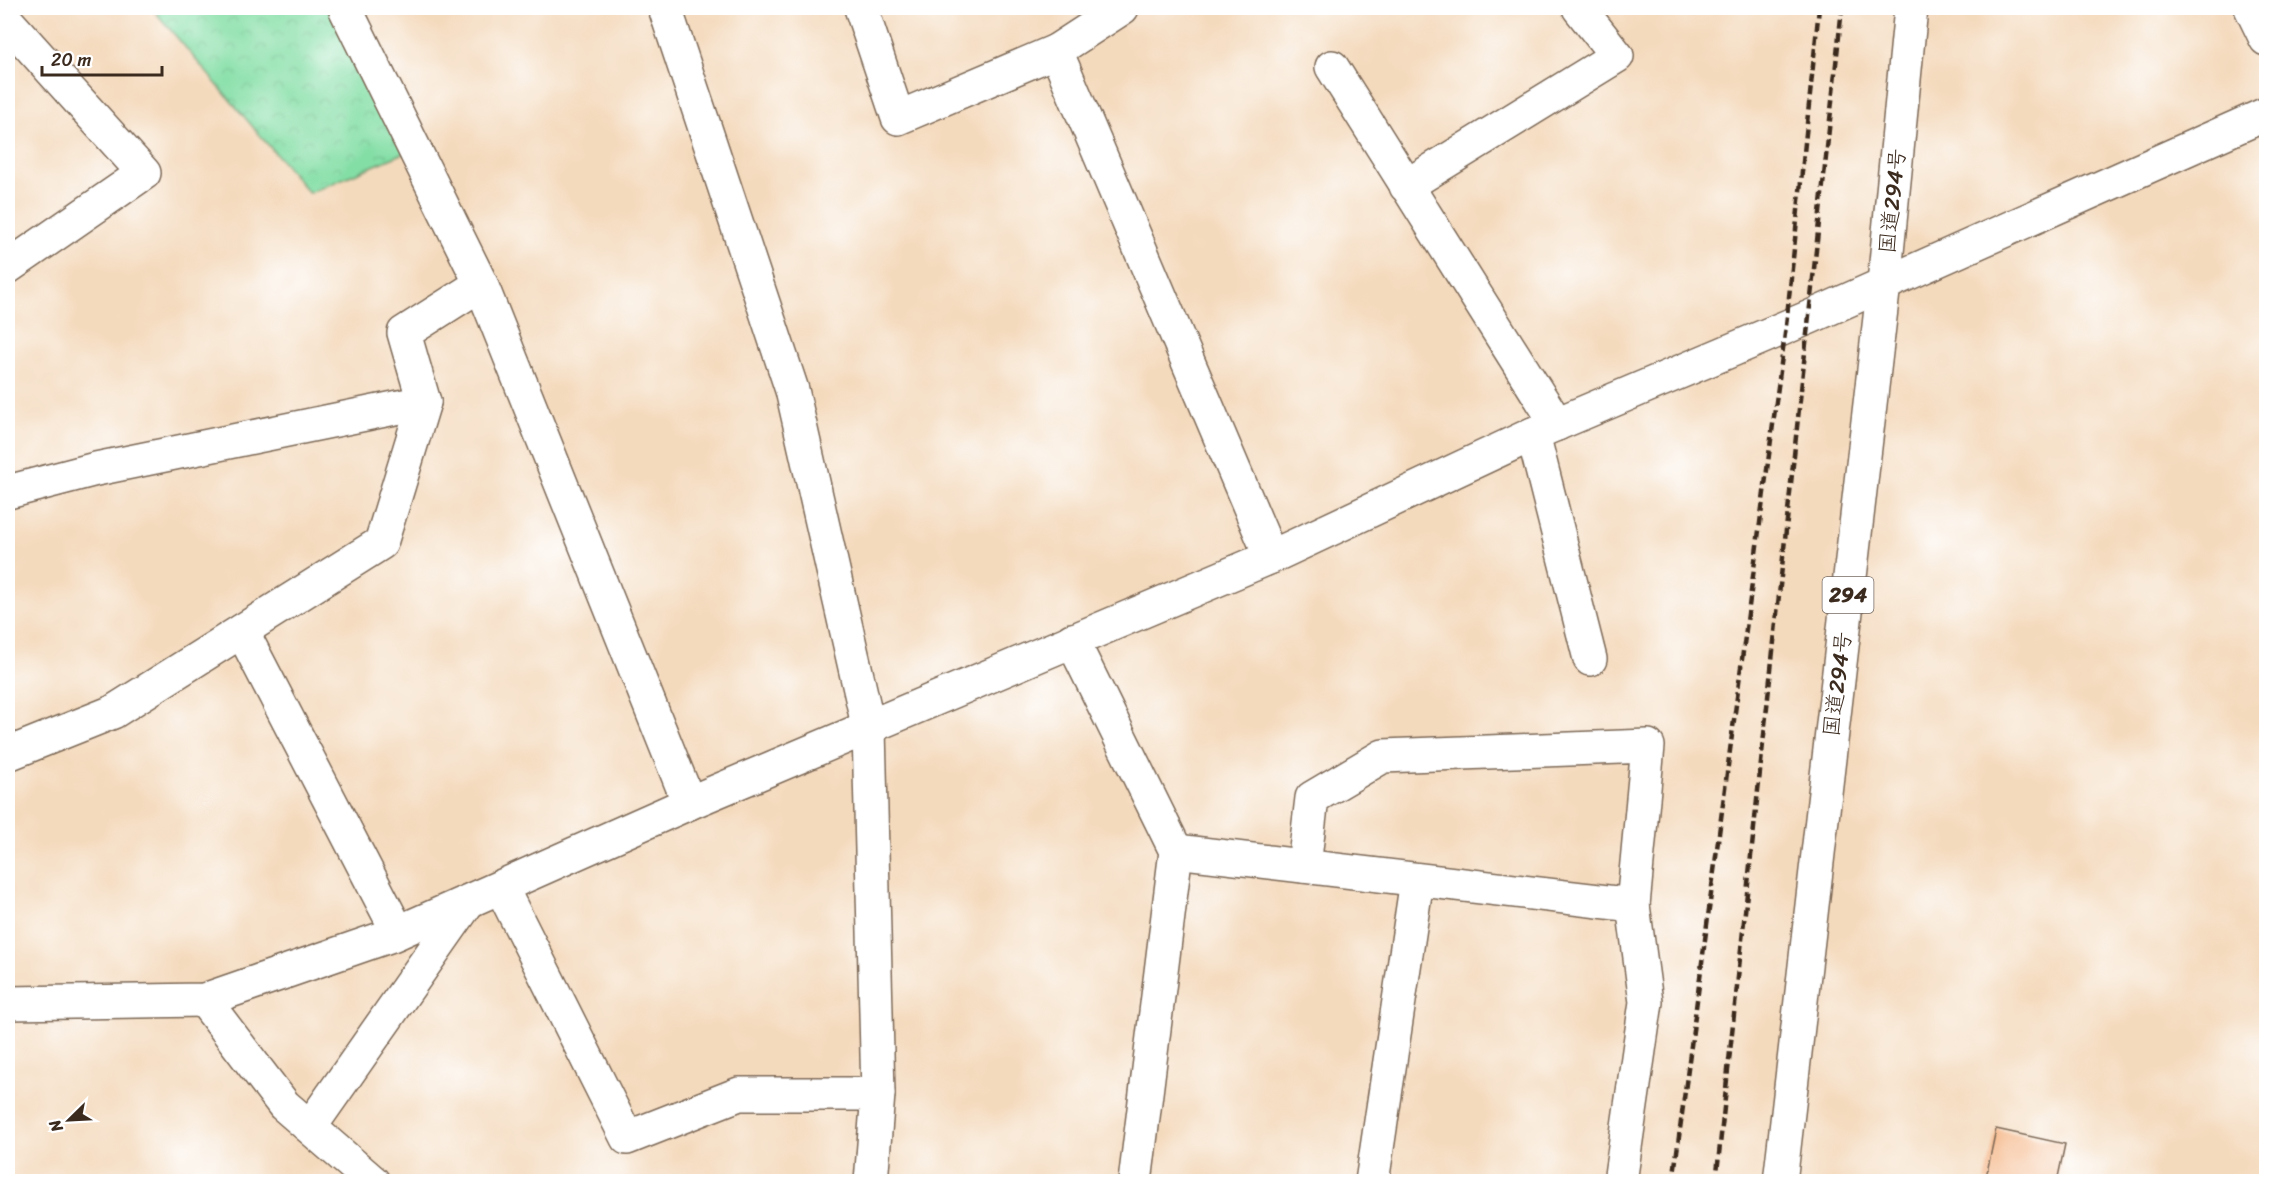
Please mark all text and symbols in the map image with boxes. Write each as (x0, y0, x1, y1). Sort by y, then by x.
scale bar (42, 39, 162, 77)
text: 20 m (51, 44, 91, 76)
street label: 国道294号 (1867, 146, 1917, 256)
road number: 294 (1822, 577, 1874, 613)
street label: 国道294号 (1811, 629, 1863, 739)
north arrow (39, 1090, 99, 1150)
text: N (40, 1114, 72, 1138)

